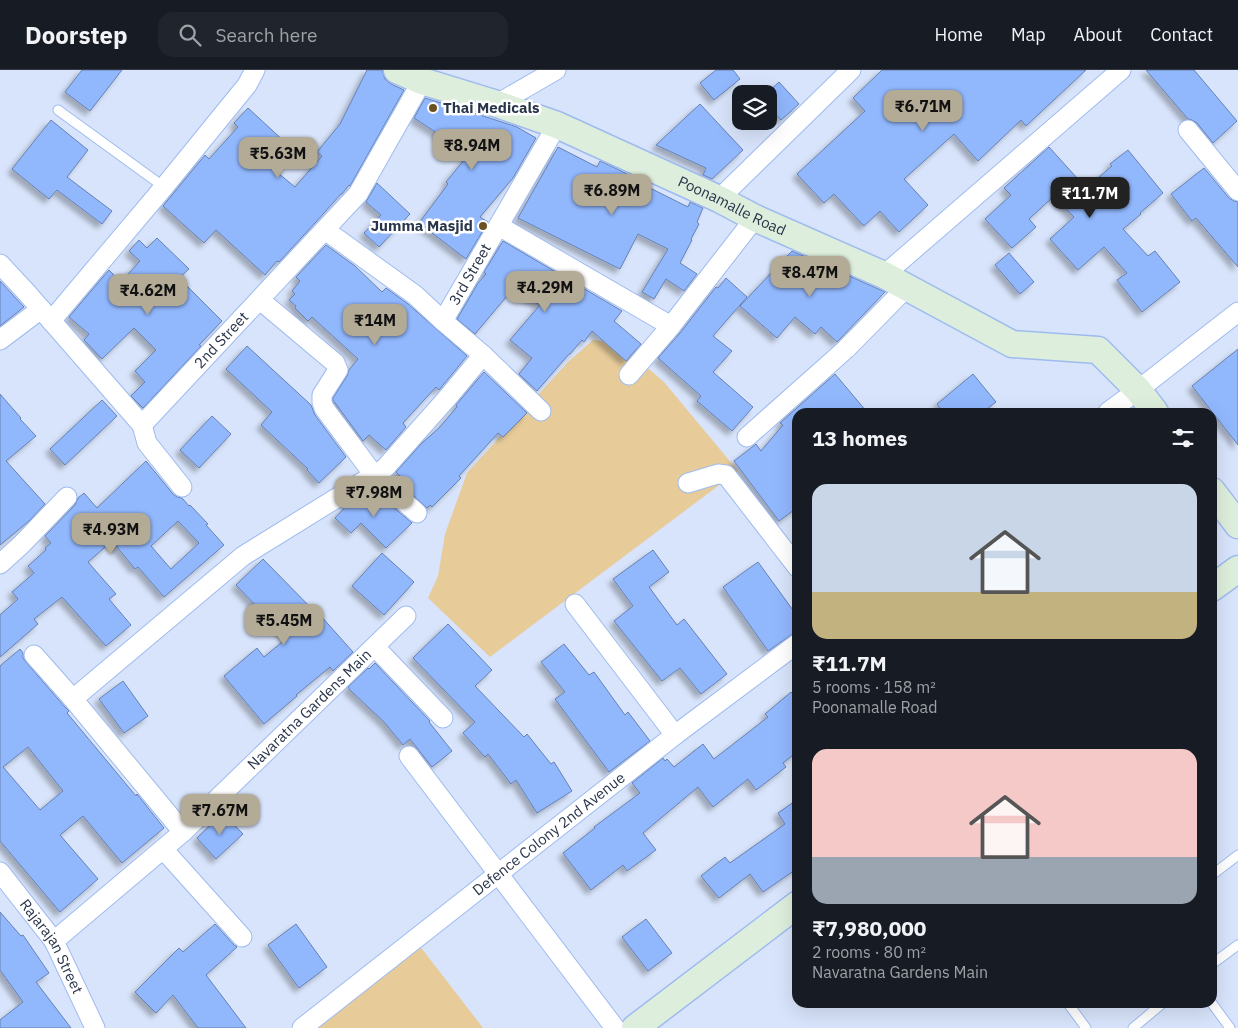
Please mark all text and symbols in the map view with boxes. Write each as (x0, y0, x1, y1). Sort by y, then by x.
search box (158, 12, 508, 57)
text: Doorstep (25, 19, 128, 51)
icon: search (176, 21, 204, 49)
text: Search here (216, 23, 317, 47)
text: Home (935, 23, 983, 46)
text: Map (1011, 23, 1046, 46)
text: About (1074, 23, 1122, 46)
text: Contact (1150, 23, 1213, 46)
map controls (732, 85, 777, 130)
button: layers (732, 85, 777, 130)
pin: ₹6.71M (882, 90, 964, 132)
text: ₹6.71M (895, 96, 951, 116)
place label: Thai Medicals (443, 98, 540, 117)
marker: Thai Medicals (427, 102, 439, 114)
pin: ₹8.94M (431, 128, 513, 171)
text: ₹8.94M (444, 135, 500, 155)
pin: ₹5.63M (237, 136, 319, 179)
text: ₹5.63M (250, 143, 306, 163)
street label: Poonamalle Road (675, 172, 789, 239)
pin: ₹6.89M (571, 174, 653, 216)
pin: ₹11.7M (1049, 176, 1131, 219)
text: ₹6.89M (584, 180, 640, 200)
text: ₹11.7M (1062, 183, 1118, 203)
place label: Jumma Masjid (371, 216, 473, 235)
marker: Jumma Masjid (477, 220, 489, 232)
street label: 3rd Street (444, 240, 495, 308)
pin: ₹8.47M (769, 256, 851, 298)
text: ₹8.47M (782, 262, 838, 282)
pin: ₹4.29M (504, 270, 586, 313)
pin: ₹4.62M (107, 274, 189, 316)
text: ₹4.29M (517, 277, 573, 297)
text: ₹4.62M (120, 280, 176, 300)
pin: ₹14M (345, 304, 405, 346)
street label: 2nd Street (190, 307, 252, 372)
text: ₹14M (354, 310, 396, 330)
text: 13 homes (812, 424, 908, 452)
icon: filters (1169, 424, 1197, 452)
pin: ₹7.98M (333, 476, 415, 518)
text: ₹7.98M (346, 482, 402, 502)
pin: ₹4.93M (70, 512, 152, 555)
icon: home (960, 517, 1050, 607)
text: ₹4.93M (83, 519, 139, 539)
pin: ₹5.45M (243, 604, 325, 646)
text: ₹5.45M (256, 610, 312, 630)
street label: Navaratna Gardens Main (243, 645, 375, 773)
text: ₹11.7M (812, 649, 887, 677)
text: 5 rooms · 158 m² (812, 677, 936, 697)
text: Poonamalle Road (812, 697, 937, 717)
street label: Defence Colony 2nd Avenue (469, 768, 629, 899)
icon: home (960, 782, 1050, 872)
pin: ₹7.67M (179, 794, 261, 836)
text: ₹7.67M (192, 800, 248, 820)
street label: Rajarajan Street (16, 895, 87, 997)
text: ₹7,980,000 (812, 914, 926, 942)
text: 2 rooms · 80 m² (812, 942, 926, 962)
text: Navaratna Gardens Main (812, 962, 988, 982)

